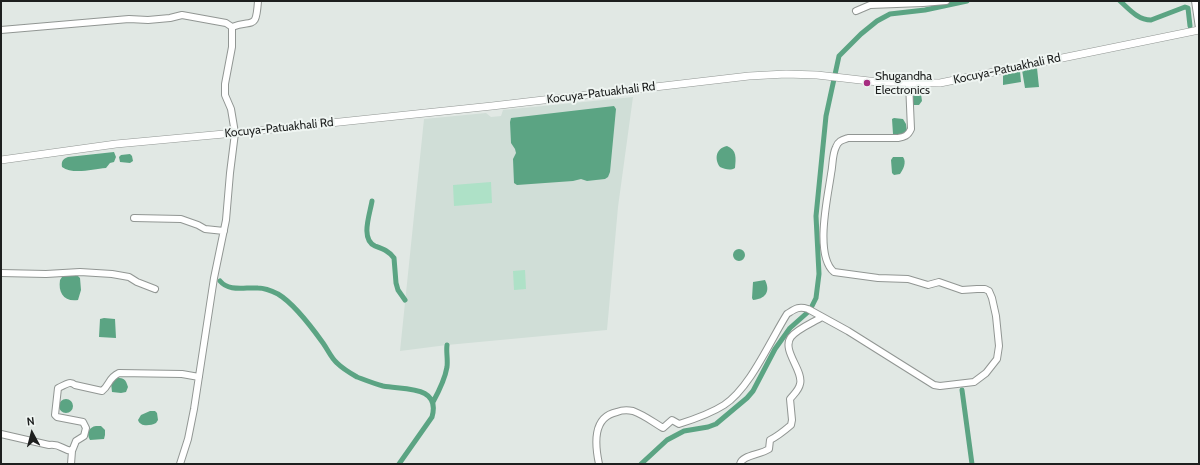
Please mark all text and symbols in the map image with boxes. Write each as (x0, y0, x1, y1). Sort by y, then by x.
street label: Kocuya-Patuakhali Rd (952, 51, 1062, 87)
place label: Shugandha Electronics (875, 69, 932, 97)
marker: Shugandha Electronics (862, 78, 872, 88)
street label: Kocuya-Patuakhali Rd (546, 79, 656, 107)
street label: Kocuya-Patuakhali Rd (224, 115, 334, 141)
north arrow (12, 413, 52, 453)
text: N (26, 414, 35, 429)

